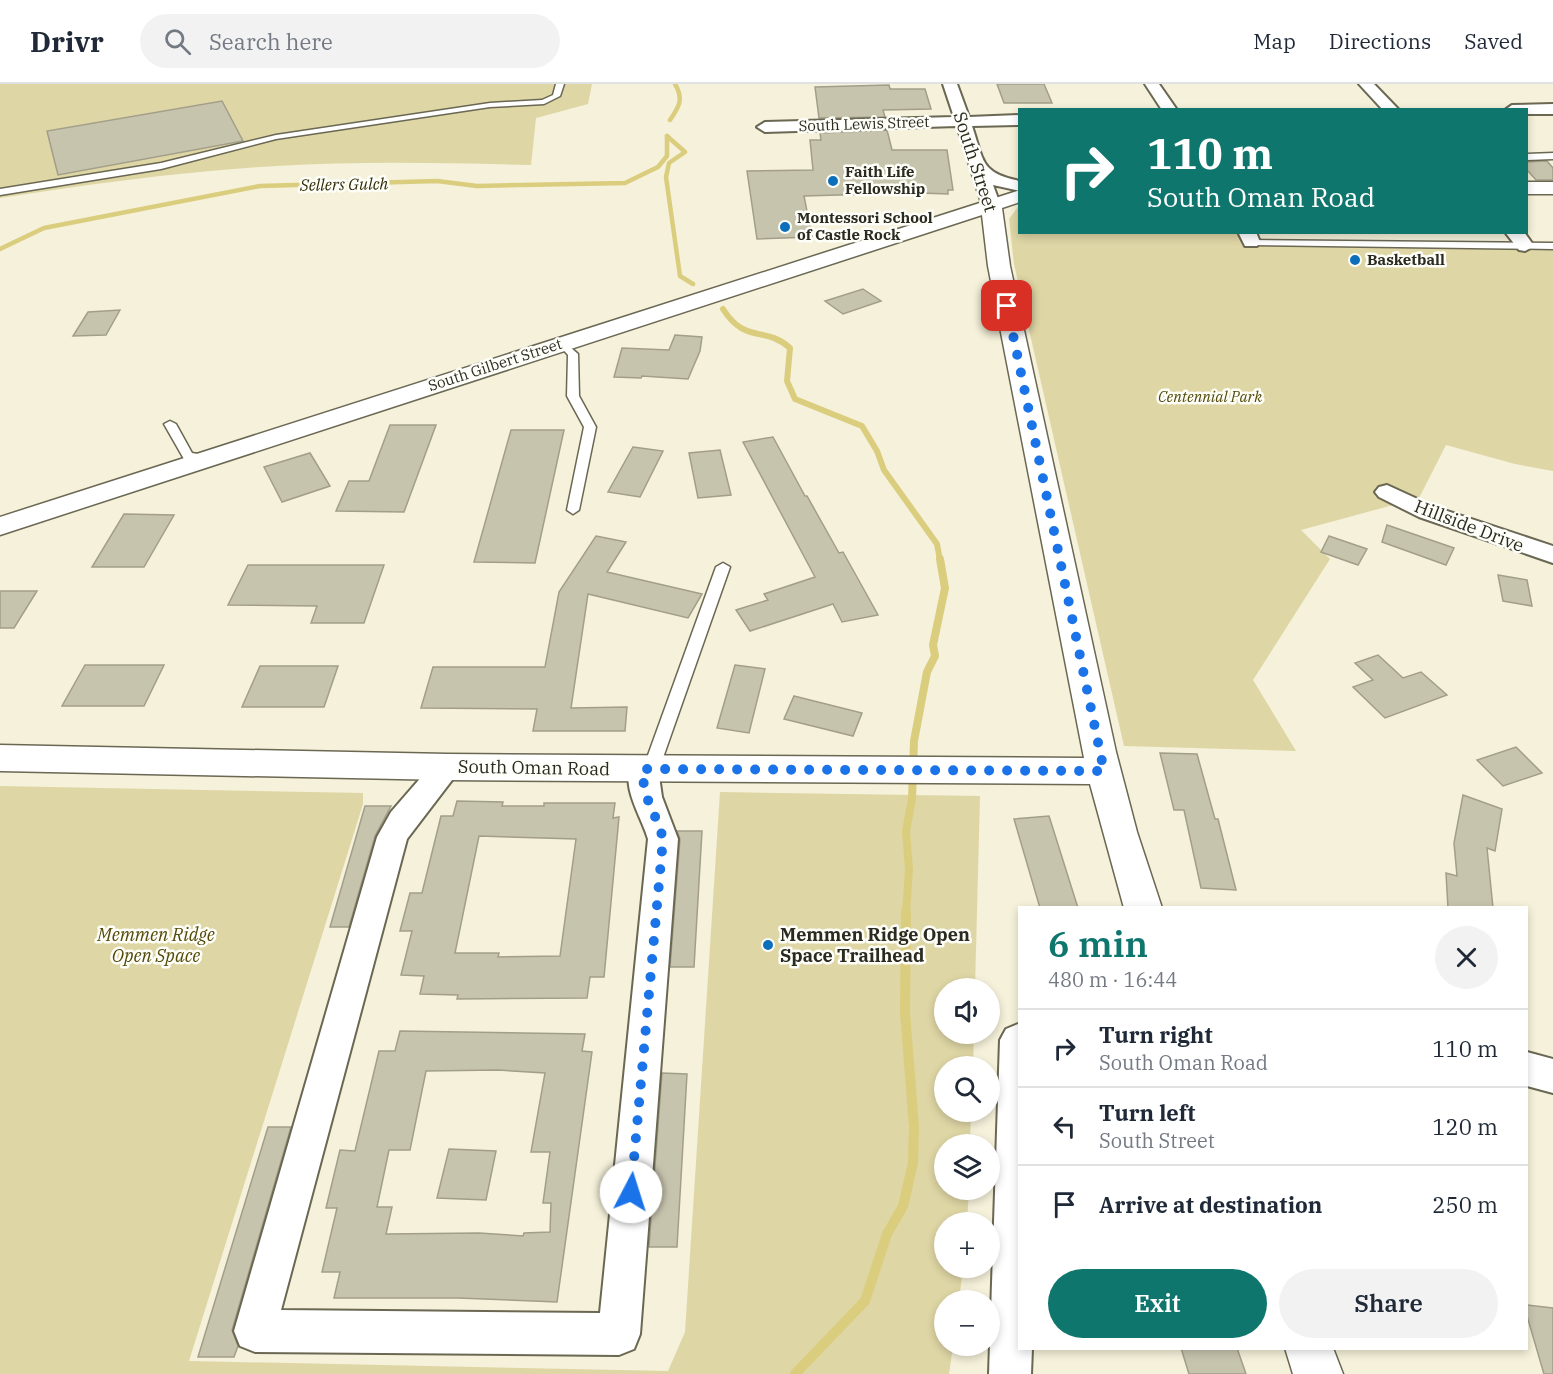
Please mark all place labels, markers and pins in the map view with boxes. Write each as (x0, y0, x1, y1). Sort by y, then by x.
place label: Faith Life Fellowship (845, 162, 925, 198)
marker: Faith Life Fellowship (826, 174, 840, 188)
place label: Montessori School of Castle Rock (797, 208, 933, 244)
marker: Montessori School of Castle Rock (778, 220, 792, 234)
place label: Basketball (1367, 250, 1445, 269)
marker: Basketball (1348, 253, 1362, 267)
pin (981, 280, 1032, 331)
place label: Memmen Ridge Open Space Trailhead (780, 923, 970, 967)
marker: Memmen Ridge Open Space Trailhead (761, 938, 775, 952)

